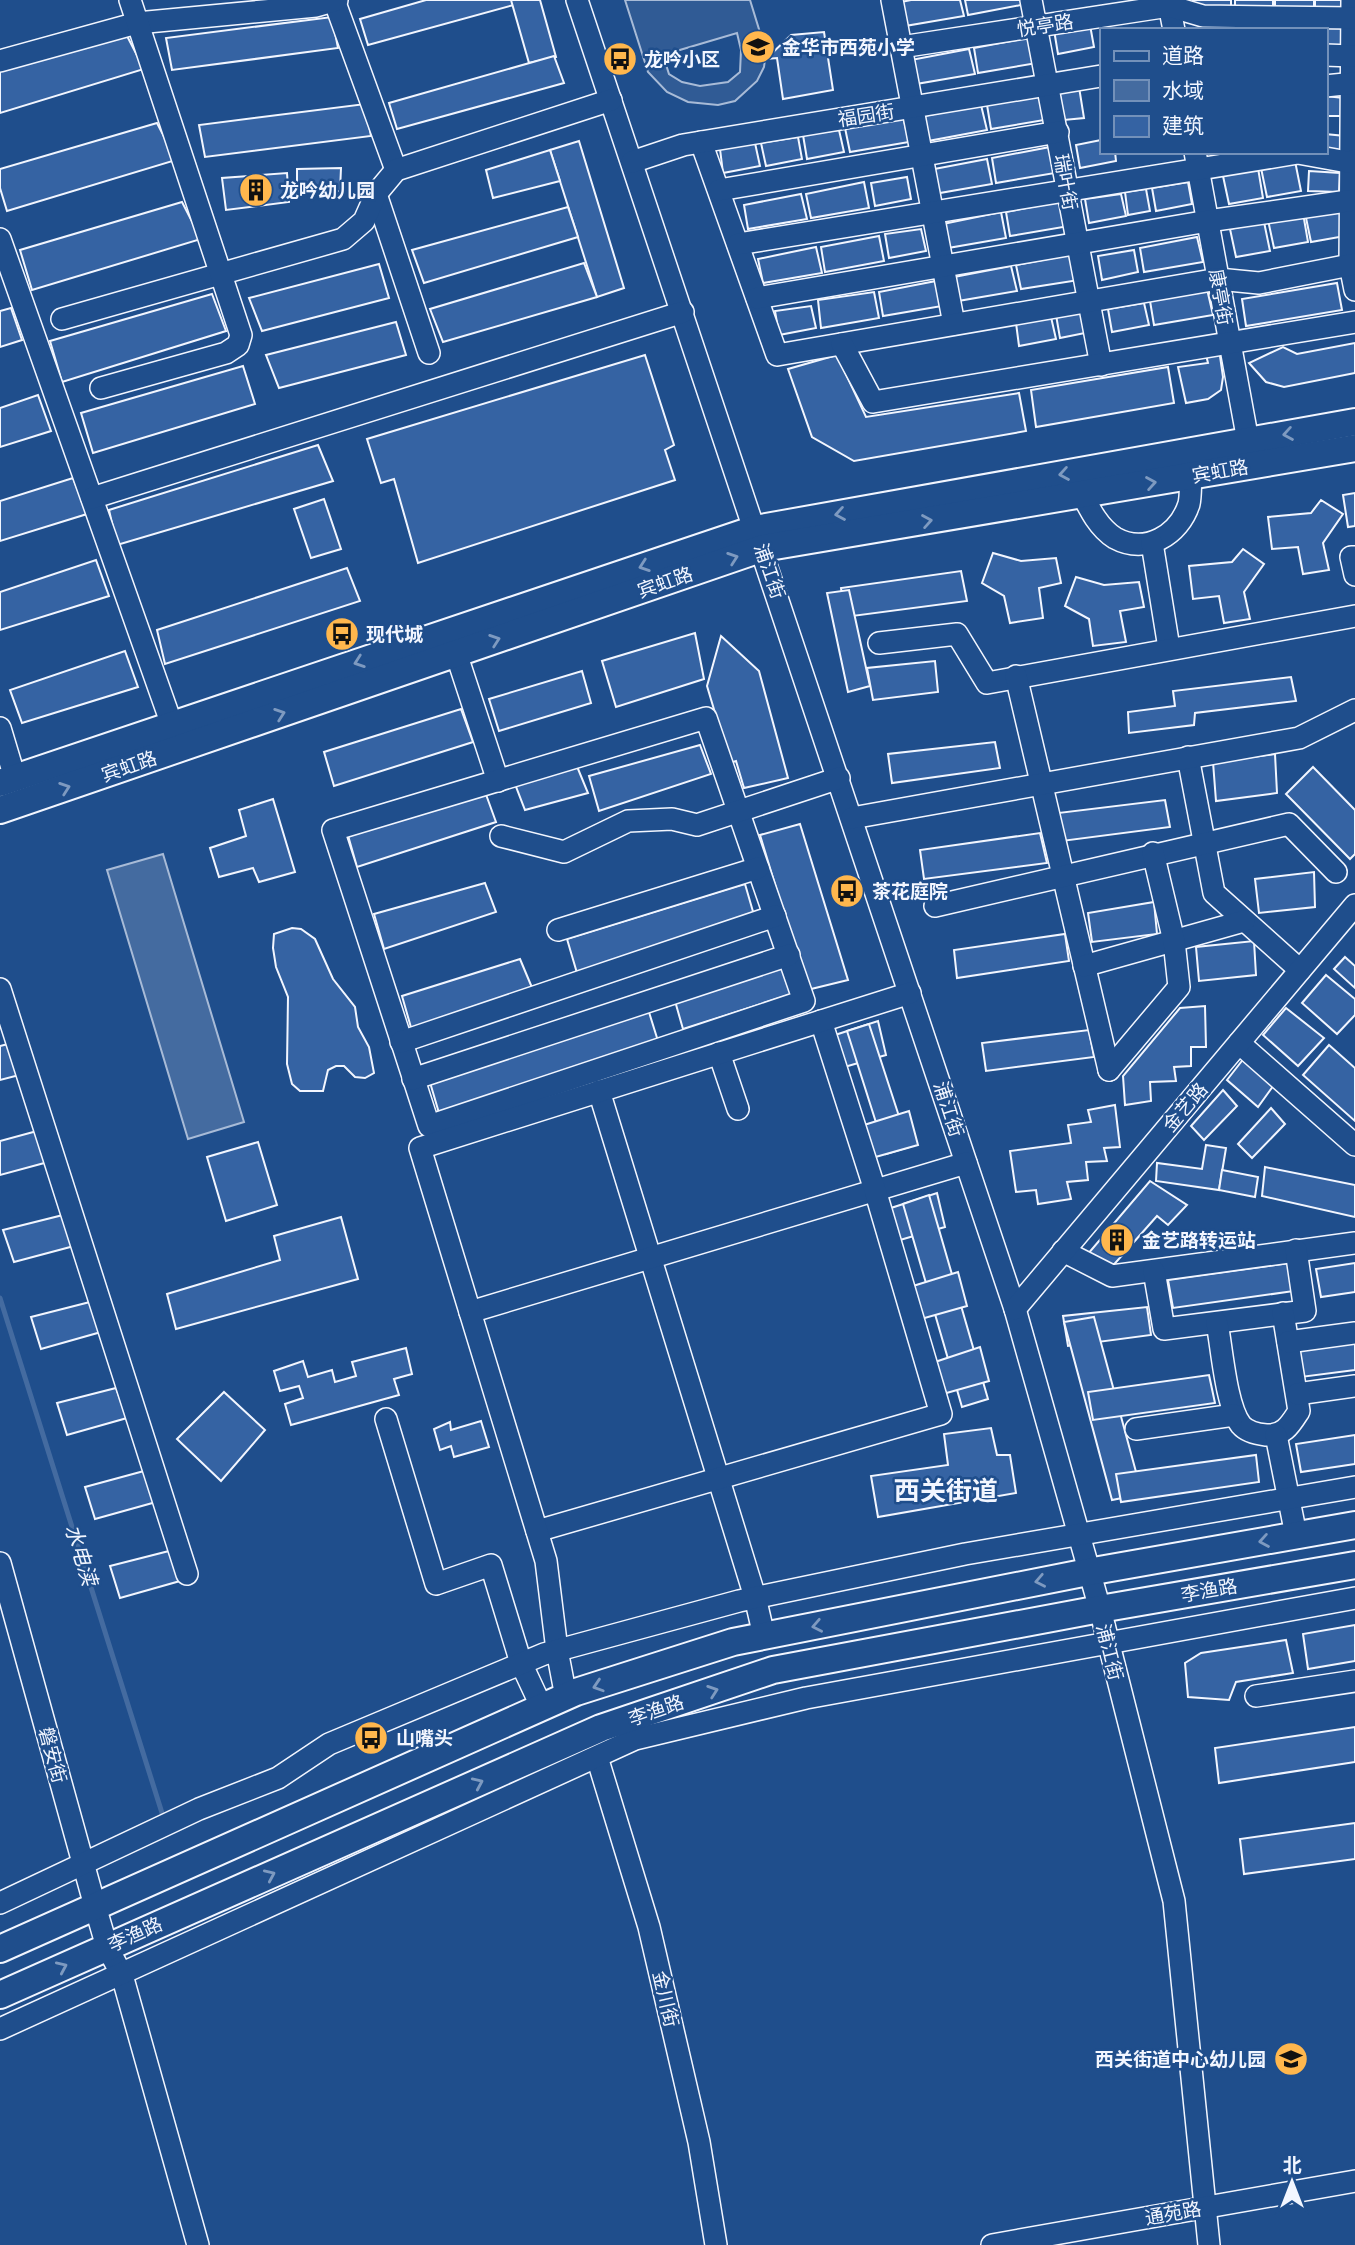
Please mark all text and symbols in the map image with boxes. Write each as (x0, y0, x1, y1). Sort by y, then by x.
street label: 悦亭路 (1015, 9, 1075, 40)
school or university icon: 金华市西苑小学 (739, 28, 777, 66)
legend (1100, 28, 1327, 154)
place label: 金华市西苑小学 (782, 35, 915, 58)
bus stop icon: 龙吟小区 (601, 40, 639, 78)
text: 道路 (1162, 42, 1204, 67)
place label: 龙吟小区 (644, 47, 720, 70)
text: 水域 (1162, 77, 1204, 102)
street label: 福园街 (836, 99, 896, 130)
text: 建筑 (1162, 112, 1204, 137)
street label: 瑞叶街 (1050, 152, 1083, 212)
building icon: 龙吟幼儿园 (237, 171, 275, 209)
place label: 龙吟幼儿园 (280, 178, 375, 201)
street label: 康亭街 (1205, 267, 1238, 327)
one-way arrow (1282, 426, 1294, 441)
street label: 宾虹路 (1190, 454, 1250, 487)
one-way arrow (1058, 466, 1070, 481)
one-way arrow (1145, 476, 1157, 491)
one-way arrow (834, 506, 846, 521)
one-way arrow (921, 514, 933, 529)
street label: 浦江街 (750, 540, 791, 602)
one-way arrow (727, 552, 739, 566)
one-way arrow (639, 558, 651, 572)
street label: 宾虹路 (634, 561, 696, 602)
bus stop icon: 现代城 (323, 615, 361, 653)
place label: 现代城 (366, 622, 423, 645)
one-way arrow (488, 634, 501, 648)
one-way arrow (354, 654, 366, 668)
one-way arrow (273, 708, 285, 722)
street label: 宾虹路 (98, 745, 160, 786)
one-way arrow (58, 782, 70, 796)
bus stop icon: 茶花庭院 (828, 872, 866, 910)
place label: 茶花庭院 (872, 879, 948, 902)
street label: 金艺路 (1157, 1077, 1212, 1136)
street label: 浦江街 (930, 1078, 969, 1140)
building icon: 金艺路转运站 (1098, 1221, 1136, 1259)
place label: 金艺路转运站 (1142, 1228, 1256, 1251)
district label: 西关街道 (894, 1474, 998, 1505)
water label: 水电渎 (61, 1521, 104, 1590)
one-way arrow (1258, 1533, 1270, 1548)
one-way arrow (1034, 1573, 1046, 1588)
street label: 李渔路 (1179, 1573, 1239, 1606)
one-way arrow (811, 1617, 823, 1632)
street label: 浦江街 (1092, 1621, 1129, 1682)
one-way arrow (592, 1677, 604, 1692)
one-way arrow (706, 1685, 718, 1699)
street label: 李渔路 (625, 1689, 687, 1730)
bus stop icon: 山嘴头 (352, 1719, 390, 1757)
street label: 磐安街 (35, 1724, 72, 1785)
place label: 山嘴头 (396, 1726, 453, 1749)
one-way arrow (471, 1777, 484, 1791)
one-way arrow (263, 1869, 276, 1883)
street label: 李渔路 (104, 1911, 166, 1956)
one-way arrow (55, 1961, 67, 1975)
street label: 金川街 (649, 1969, 684, 2029)
school or university icon: 西关街道中心幼儿园 (1272, 2040, 1310, 2078)
place label: 西关街道中心幼儿园 (1095, 2047, 1266, 2070)
north arrow (1257, 2147, 1327, 2217)
text: 北 (1282, 2153, 1302, 2176)
street label: 通苑路 (1143, 2196, 1203, 2229)

